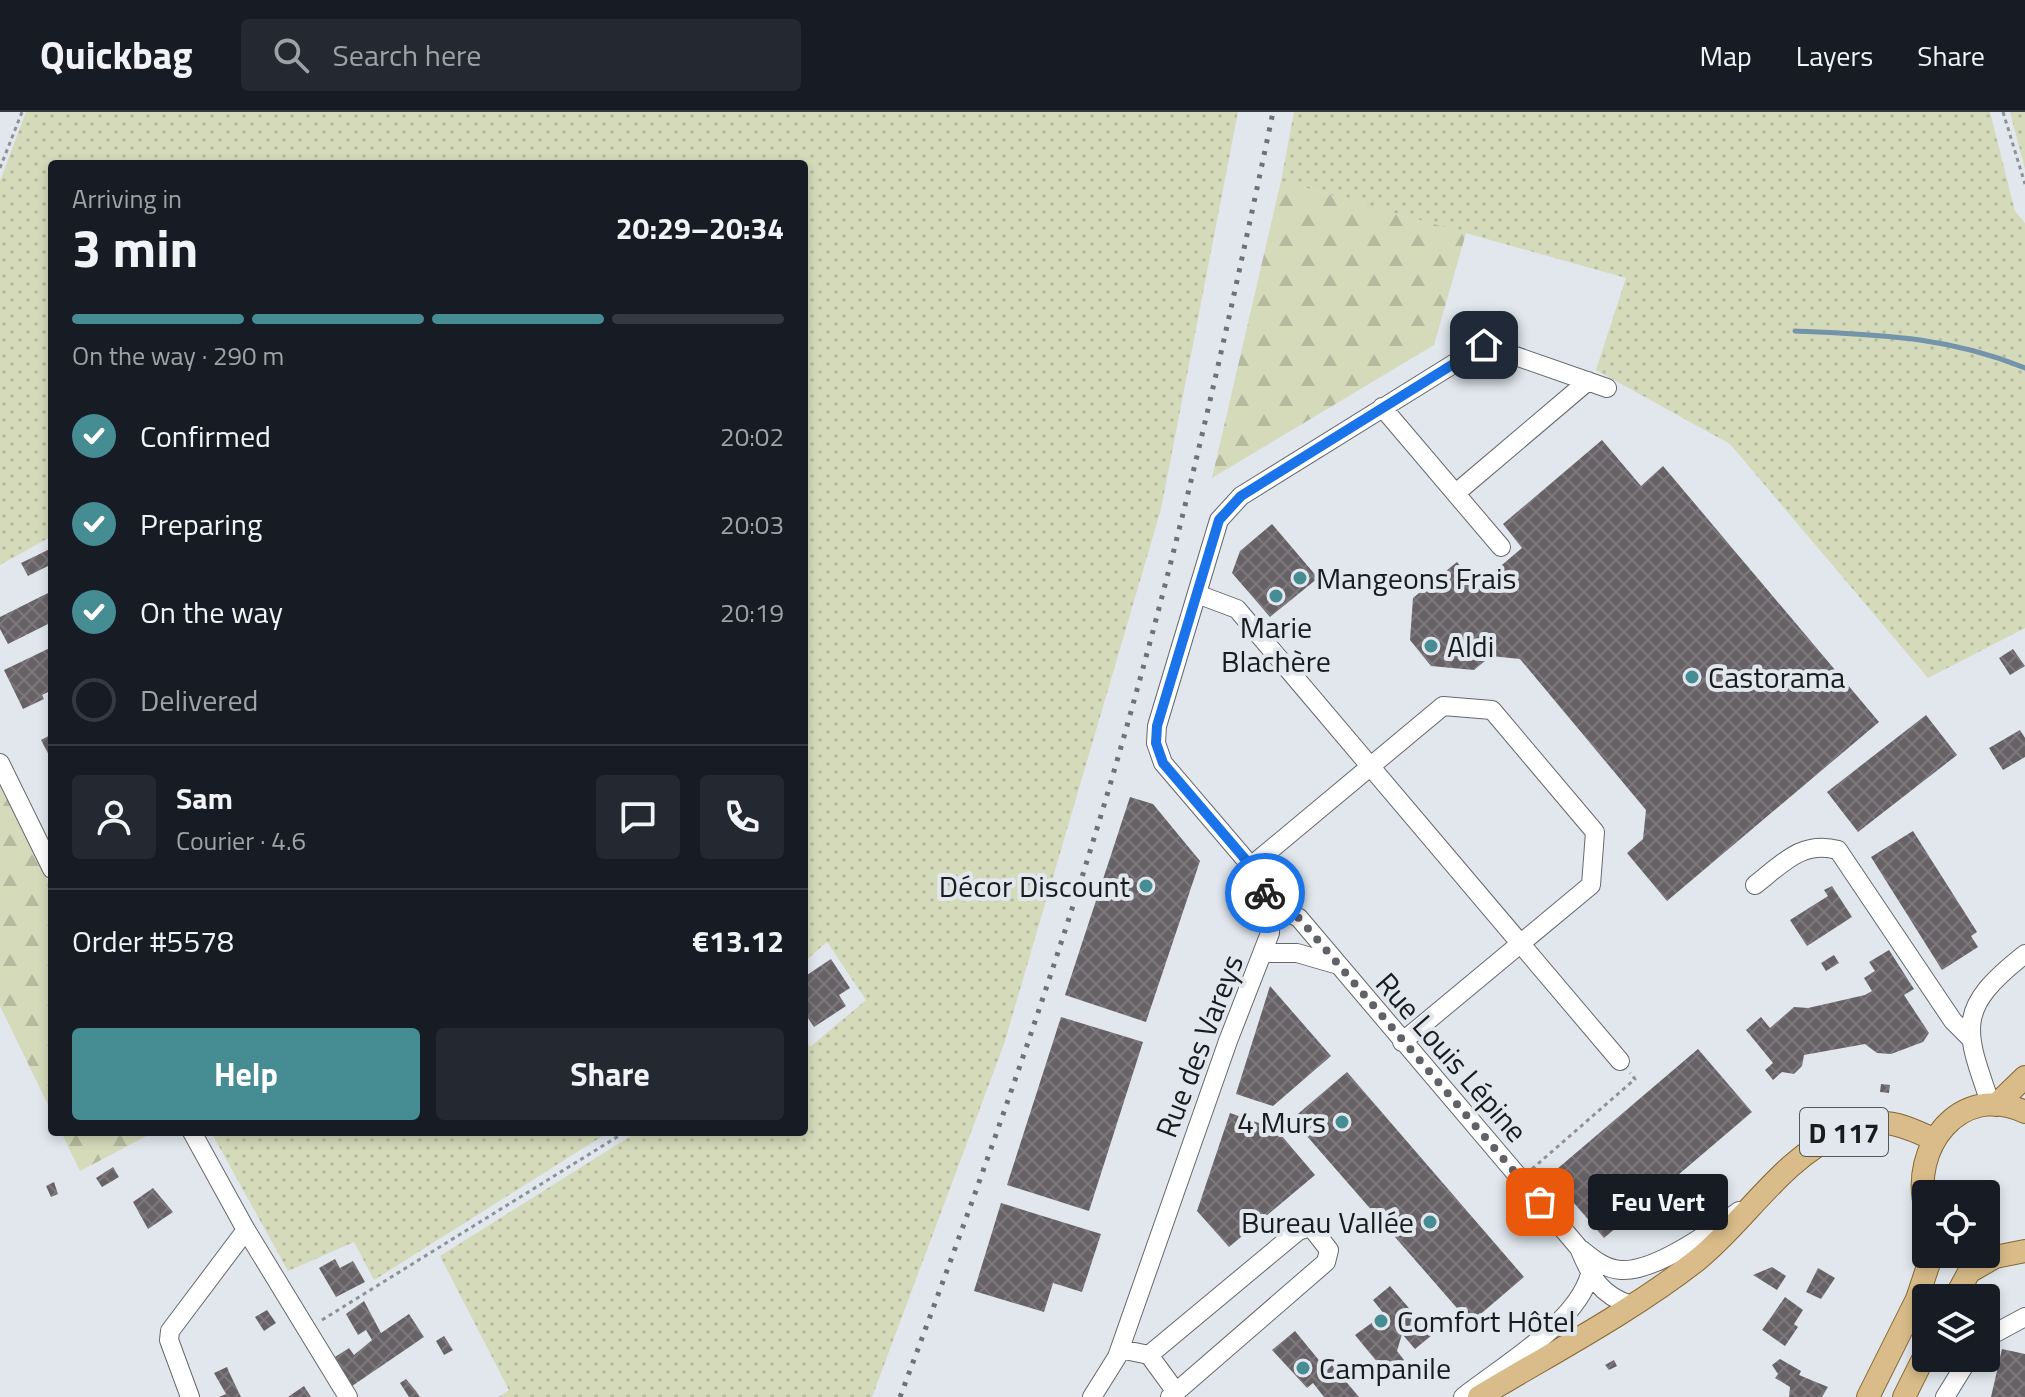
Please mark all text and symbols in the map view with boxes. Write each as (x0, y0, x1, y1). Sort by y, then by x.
search box (241, 19, 801, 91)
text: Quickbag (40, 26, 193, 84)
text: Search here (333, 32, 481, 78)
icon: search (269, 33, 313, 77)
text: Map (1699, 34, 1752, 77)
text: Layers (1796, 34, 1873, 77)
text: Share (1917, 34, 1985, 77)
text: Arriving in (72, 179, 182, 218)
text: 20:29–20:34 (616, 205, 784, 251)
text: 3 min (72, 208, 198, 287)
pin (1450, 311, 1518, 379)
icon: home (1462, 323, 1506, 367)
text: On the way · 290 m (72, 336, 284, 375)
text: Confirmed (140, 413, 271, 459)
icon: check (72, 414, 116, 458)
text: 20:02 (720, 417, 784, 456)
text: Preparing (140, 501, 262, 547)
icon: check (72, 502, 116, 546)
text: 20:03 (720, 505, 784, 544)
place label: Mangeons Frais (1316, 555, 1517, 601)
marker: Mangeons Frais (1291, 569, 1309, 587)
marker: Marie Blachère (1267, 587, 1285, 605)
text: On the way (140, 589, 283, 635)
icon: check (72, 590, 116, 634)
text: 20:19 (720, 593, 784, 632)
place label: Marie Blachère (1221, 604, 1331, 684)
place label: Aldi (1447, 623, 1494, 669)
marker: Aldi (1422, 637, 1440, 655)
place label: Castorama (1708, 654, 1845, 700)
marker: Castorama (1683, 668, 1701, 686)
text: Delivered (140, 677, 258, 723)
button: person (72, 775, 156, 859)
text: Sam (176, 775, 233, 821)
button: chat (596, 775, 680, 859)
button: phone (700, 775, 784, 859)
text: Courier · 4.6 (176, 821, 306, 860)
courier (1225, 853, 1305, 933)
place label: Décor Discount (939, 863, 1130, 909)
icon: bike (1243, 871, 1287, 915)
marker: Décor Discount (1137, 877, 1155, 895)
text: Order #5578 (72, 918, 234, 964)
text: €13.12 (692, 918, 784, 964)
street label: Rue des Vareys (1143, 948, 1255, 1144)
street label: Rue Louis Lépine (1365, 962, 1539, 1152)
button: Help (72, 1028, 420, 1120)
button: Share (436, 1028, 784, 1120)
place label: 4 Murs (1237, 1099, 1326, 1145)
road number: D 117 (1800, 1108, 1888, 1156)
marker: 4 Murs (1333, 1113, 1351, 1131)
pin (1506, 1168, 1574, 1236)
callout: Feu Vert (1588, 1174, 1728, 1230)
icon: bag (1518, 1180, 1562, 1224)
map controls (1912, 1180, 2000, 1372)
button: locate (1912, 1180, 2000, 1268)
text: Feu Vert (1611, 1182, 1705, 1221)
place label: Bureau Vallée (1241, 1199, 1414, 1245)
marker: Bureau Vallée (1421, 1213, 1439, 1231)
button: layers (1912, 1284, 2000, 1372)
place label: Comfort Hôtel (1397, 1298, 1575, 1344)
marker: Comfort Hôtel (1372, 1312, 1390, 1330)
place label: Campanile (1319, 1345, 1451, 1391)
marker: Campanile (1294, 1359, 1312, 1377)

